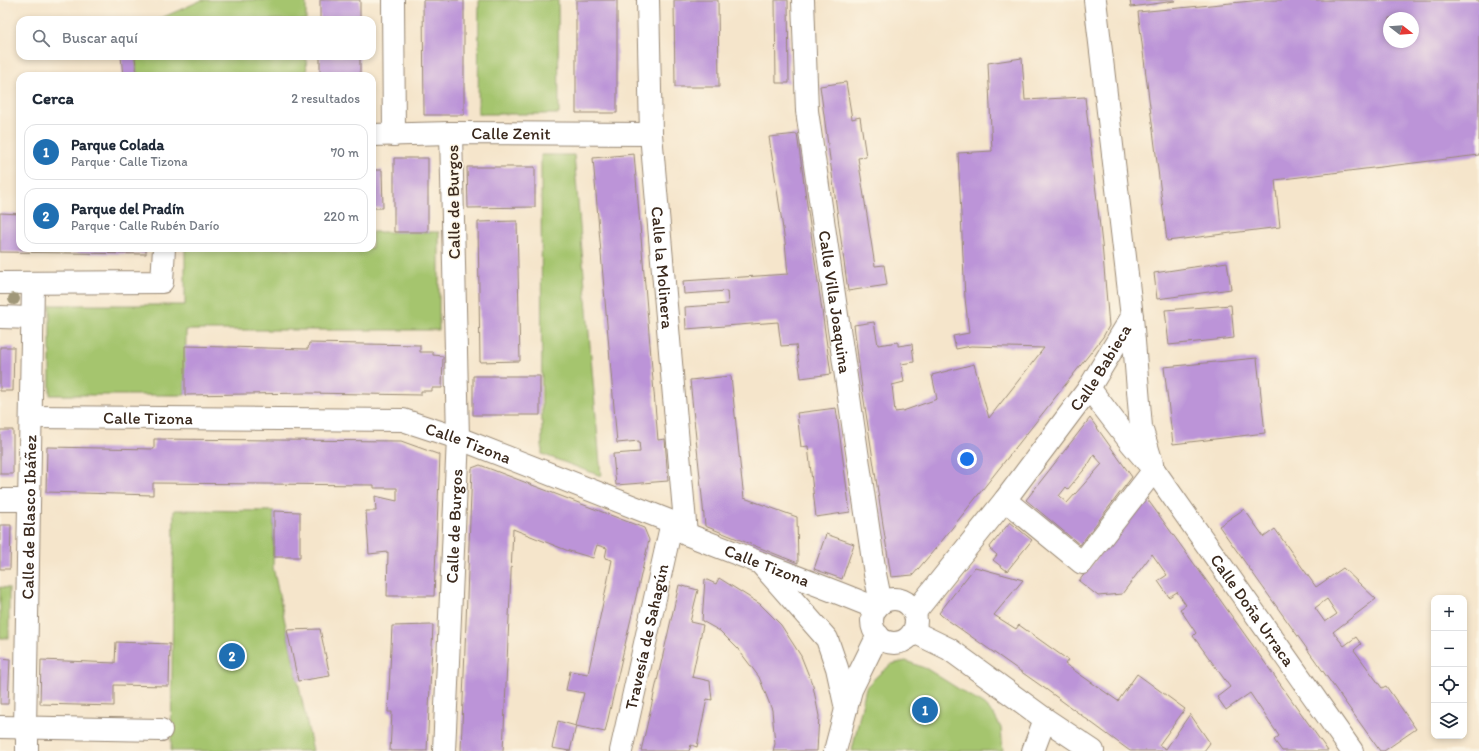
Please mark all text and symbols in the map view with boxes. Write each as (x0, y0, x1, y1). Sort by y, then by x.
north arrow (1383, 12, 1419, 48)
search box (16, 16, 376, 60)
icon: search (30, 27, 52, 49)
text: Buscar aquí (62, 29, 138, 47)
text: Cerca (32, 88, 74, 108)
text: 2 resultados (291, 91, 360, 106)
street label: Calle Zenit (471, 123, 551, 143)
text: Parque Colada (71, 136, 164, 154)
text: 1 (43, 145, 49, 160)
text: 70 m (331, 145, 359, 160)
street label: Calle de Burgos (442, 145, 464, 259)
text: Parque · Calle Tizona (71, 154, 188, 169)
text: Parque del Pradín (71, 200, 184, 218)
street label: Calle la Molinera (647, 205, 678, 330)
text: 2 (43, 209, 49, 224)
text: 220 m (323, 209, 359, 224)
text: Parque · Calle Rubén Darío (71, 218, 219, 233)
street label: Calle Villa Joaquina (815, 229, 855, 375)
street label: Calle Babieca (1065, 320, 1135, 415)
street label: Calle Tizona (103, 408, 193, 428)
street label: Calle Tizona (423, 418, 514, 468)
street label: Calle de Blasco Ibáñez (17, 434, 40, 600)
your location (957, 449, 977, 469)
street label: Calle de Burgos (442, 468, 467, 584)
street label: Calle Tizona (721, 540, 812, 591)
street label: Calle Doña Urraca (1206, 550, 1299, 670)
street label: Travesía de Sahagún (620, 562, 672, 712)
map controls (1431, 595, 1467, 739)
button: + (1431, 595, 1467, 631)
button: − (1431, 631, 1467, 667)
pin: 2 (219, 641, 245, 671)
button: locate (1431, 667, 1467, 703)
pin: 1 (912, 695, 938, 725)
button: layers (1431, 703, 1467, 739)

